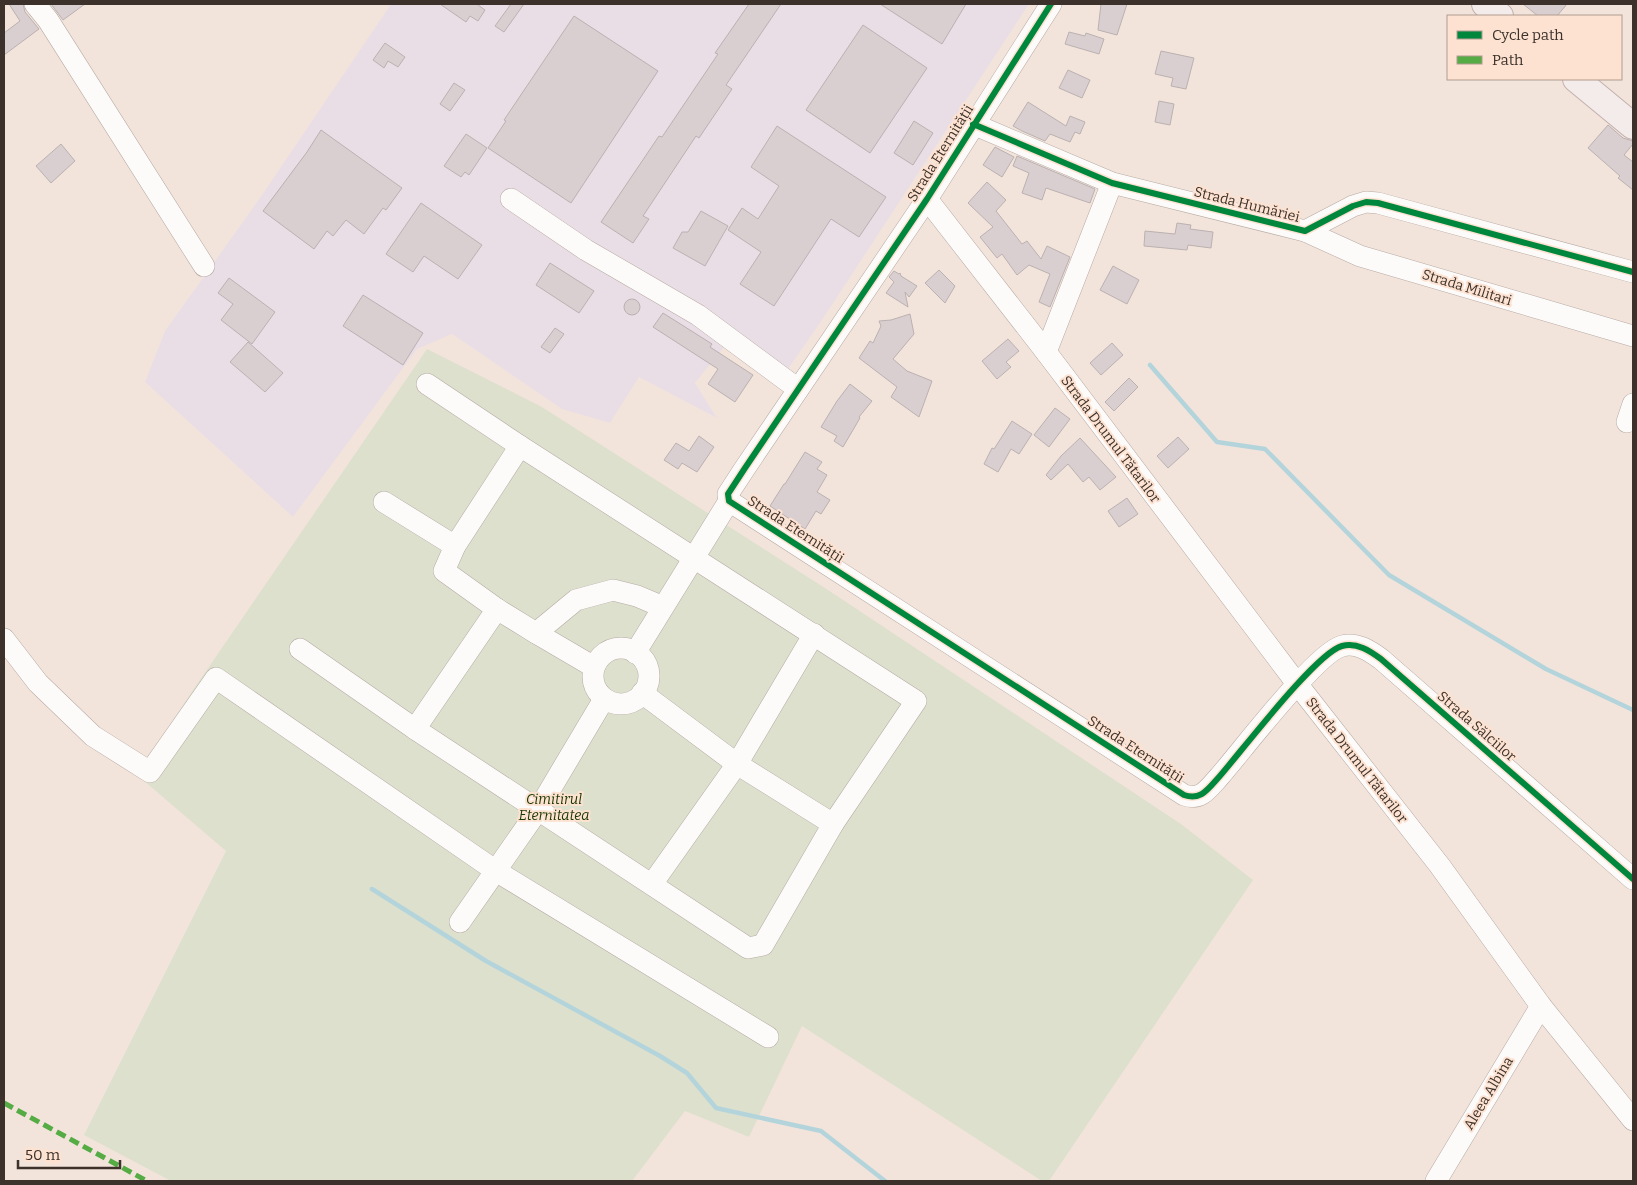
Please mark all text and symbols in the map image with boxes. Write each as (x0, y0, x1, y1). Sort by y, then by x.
legend (1447, 15, 1622, 80)
text: Cycle path (1492, 26, 1564, 44)
text: Path (1492, 51, 1524, 69)
street label: Strada Eternității (904, 102, 978, 206)
street label: Strada Humăriei (1192, 183, 1301, 226)
street label: Strada Militari (1420, 266, 1514, 309)
street label: Strada Drumul Tătarilor (1057, 372, 1164, 506)
street label: Strada Eternității (744, 492, 847, 568)
street label: Strada Sălciilor (1434, 688, 1519, 765)
street label: Strada Drumul Tătarilor (1302, 694, 1411, 827)
street label: Strada Eternității (1084, 712, 1187, 788)
park label: Cimitirul Eternitatea (518, 791, 590, 824)
street label: Aleea Albina (1460, 1053, 1517, 1133)
scale bar (18, 1138, 120, 1170)
text: 50 m (25, 1146, 61, 1164)

